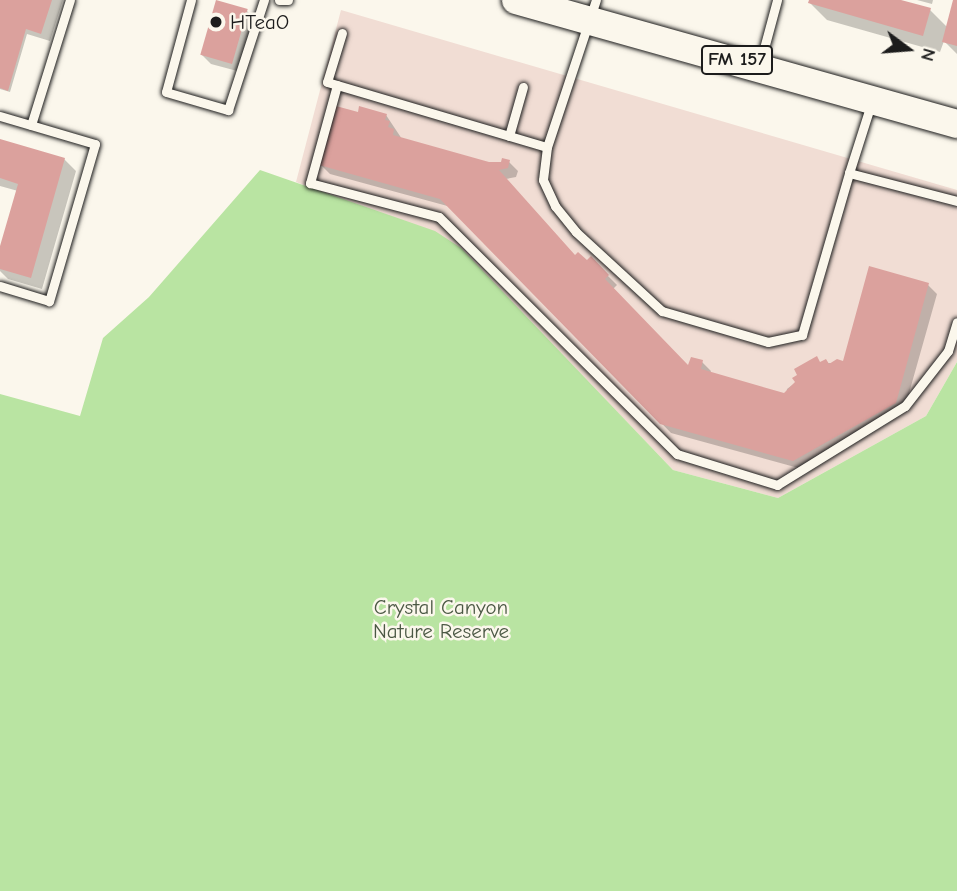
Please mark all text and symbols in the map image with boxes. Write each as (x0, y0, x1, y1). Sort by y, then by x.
place label: HTeaO (230, 9, 289, 35)
marker: HTeaO (208, 14, 224, 30)
north arrow (873, 14, 943, 84)
road number: FM 157 (700, 44, 774, 76)
text: N (916, 46, 940, 64)
park label: Crystal Canyon Nature Reserve (373, 594, 509, 644)

